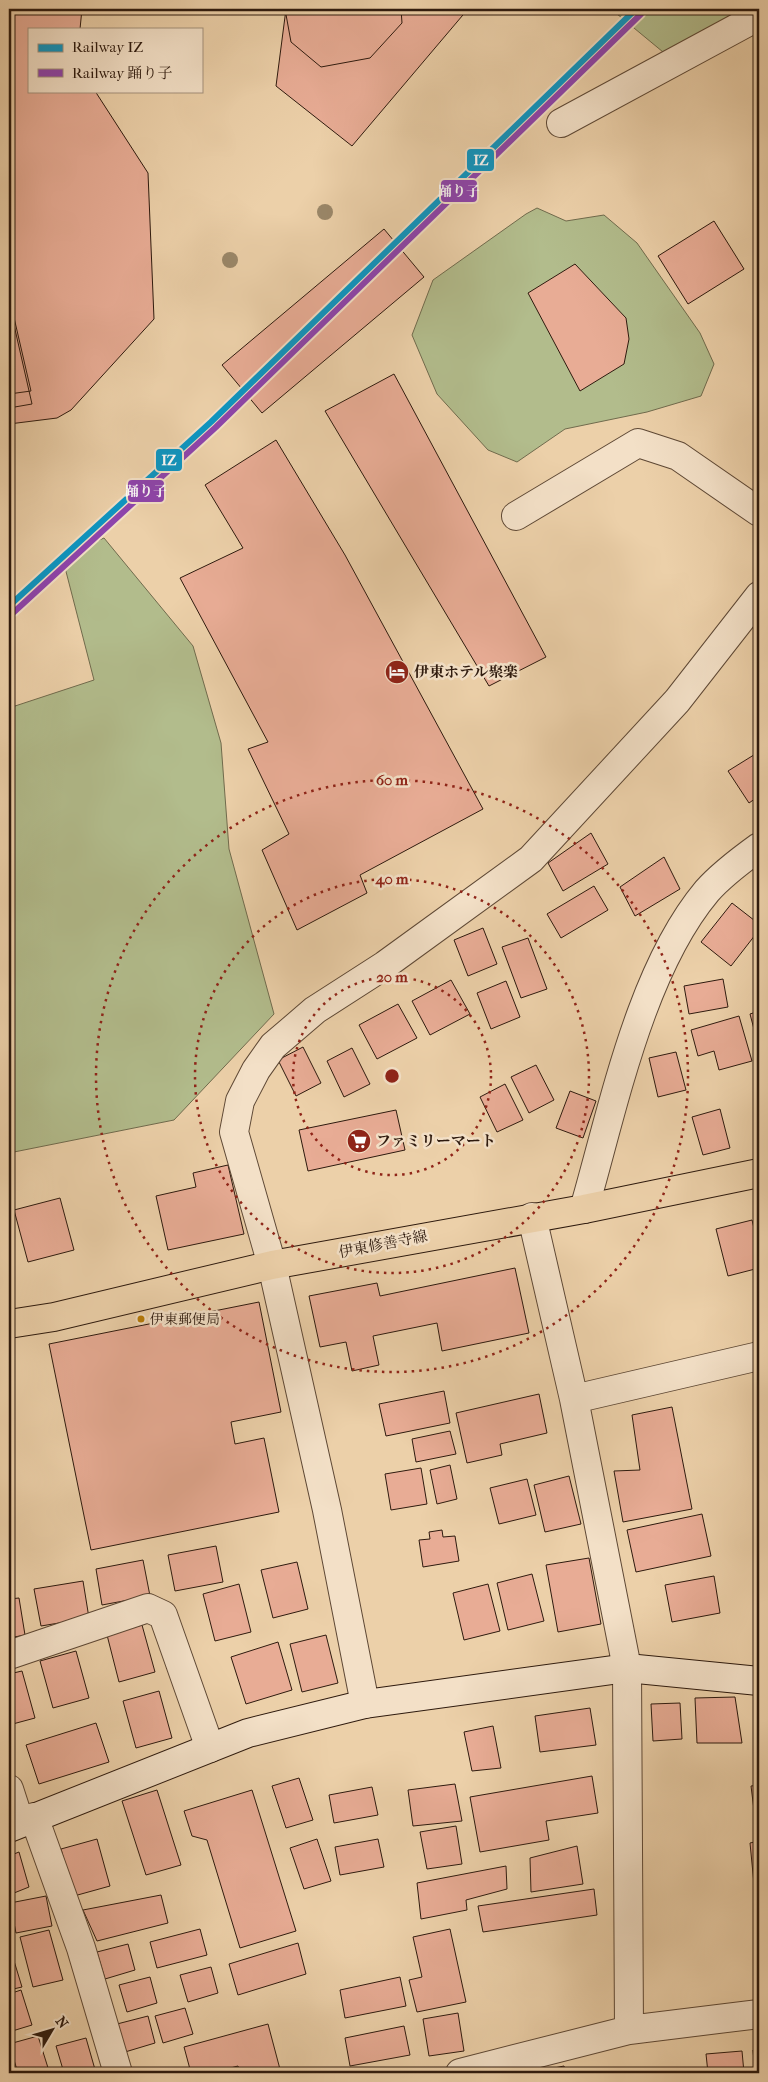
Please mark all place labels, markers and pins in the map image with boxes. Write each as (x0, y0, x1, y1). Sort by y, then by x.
hotel icon: 伊東ホテル聚楽 (384, 659, 410, 685)
place label: 伊東ホテル聚楽 (414, 663, 518, 681)
centre of rings (383, 1067, 401, 1085)
supermarket icon: ファミリーマート (346, 1128, 372, 1154)
place label: ファミリーマート (376, 1132, 496, 1150)
place label: 伊東郵便局 (150, 1311, 220, 1328)
marker: 伊東郵便局 (136, 1314, 146, 1324)

